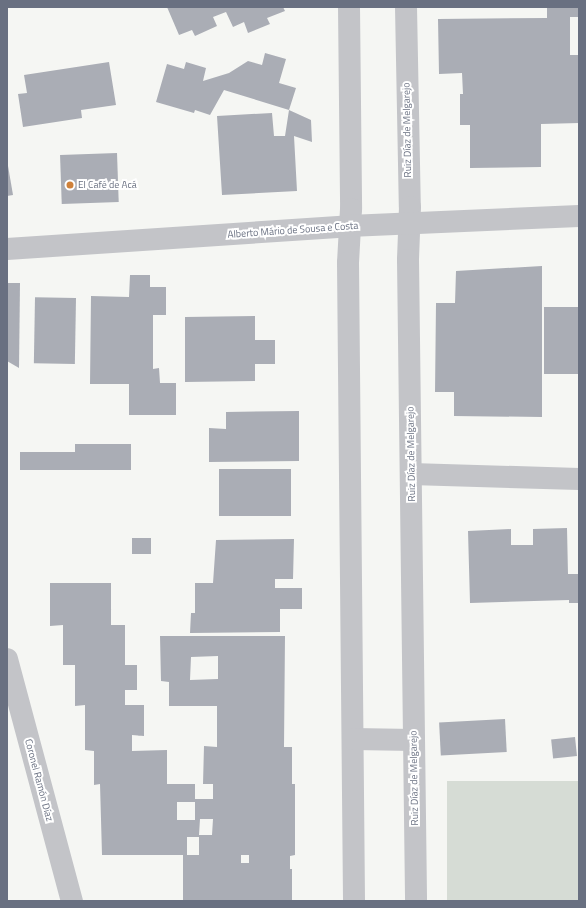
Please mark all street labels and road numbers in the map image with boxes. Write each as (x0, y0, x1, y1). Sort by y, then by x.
street label: Ruiz Díaz de Melgarejo (400, 82, 414, 178)
street label: Alberto Mário de Sousa e Costa (227, 219, 359, 241)
street label: Ruiz Díaz de Melgarejo (404, 406, 418, 502)
street label: Ruiz Díaz de Melgarejo (407, 730, 421, 826)
street label: Coronel Ramón Díaz (22, 738, 56, 822)

